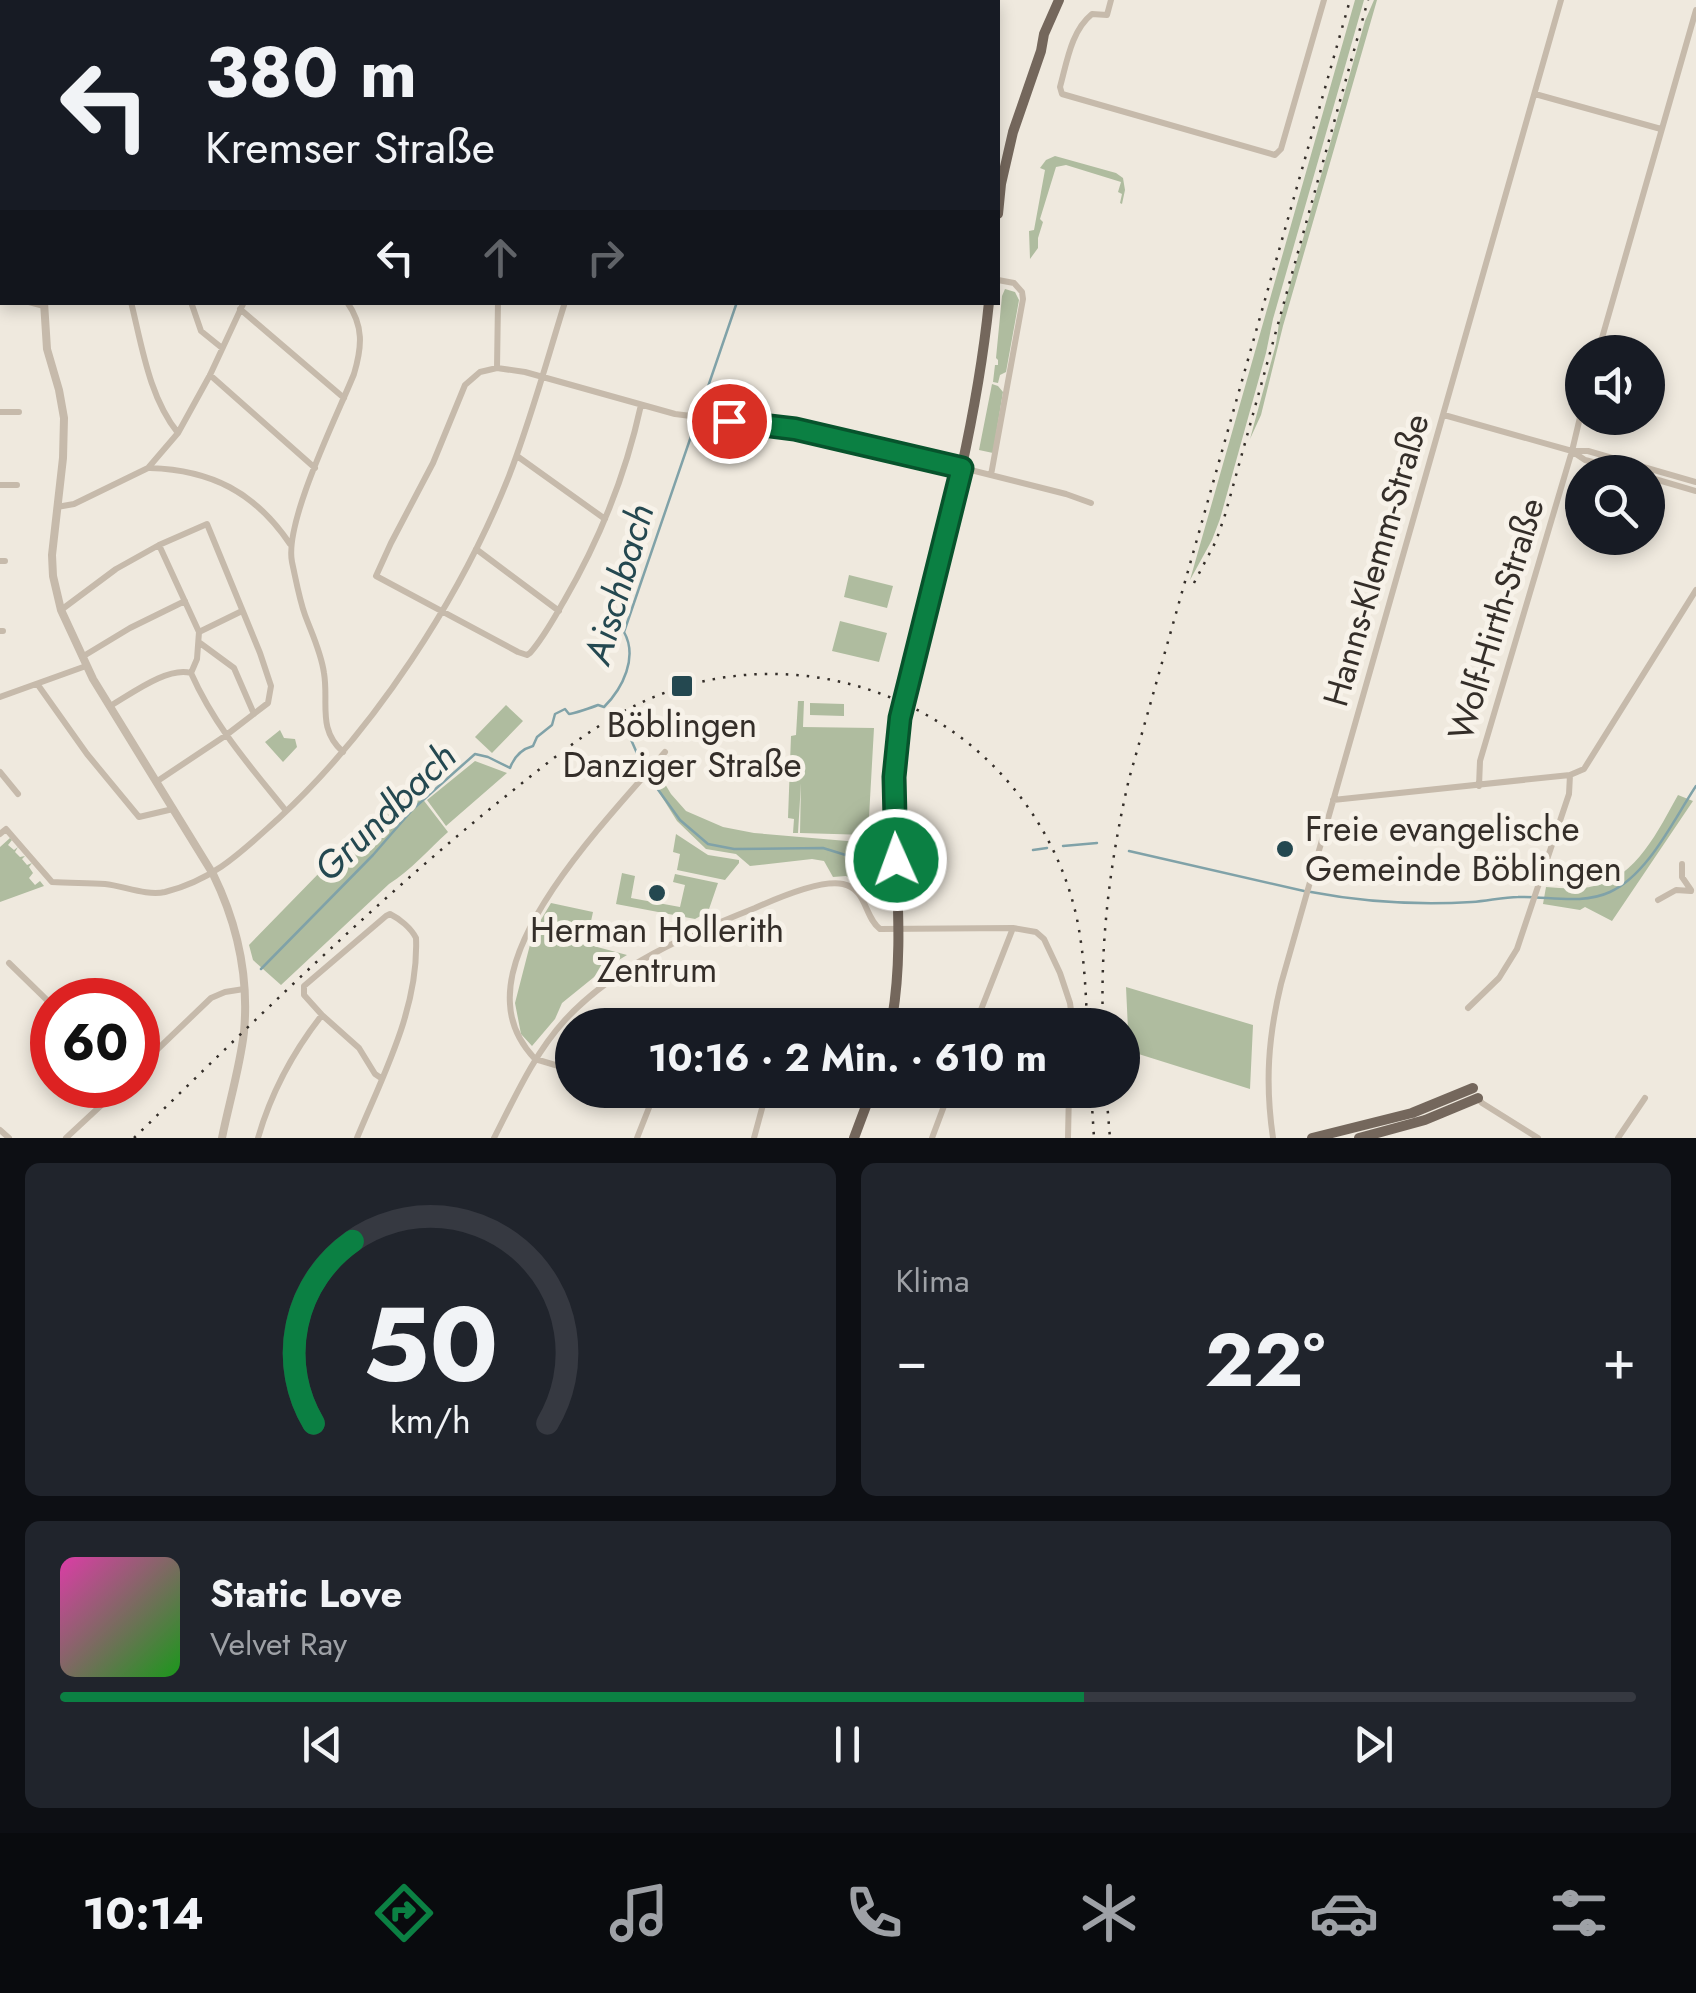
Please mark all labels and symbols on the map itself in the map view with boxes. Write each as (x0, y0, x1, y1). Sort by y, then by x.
pin (687, 379, 772, 464)
street label: Hanns-Klemm-Straße (1310, 408, 1442, 712)
street label: Wolf-Hirth-Straße (1435, 492, 1557, 746)
water label: Aischbach (569, 497, 668, 672)
marker: Böblingen Danziger Straße (669, 673, 695, 699)
place label: Böblingen Danziger Straße (563, 700, 801, 790)
water label: Grundbach (301, 729, 468, 894)
place label: Freie evangelische Gemeinde Böblingen (1305, 804, 1622, 894)
position arrow (844, 808, 948, 912)
marker: Freie evangelische Gemeinde Böblingen (1274, 838, 1296, 860)
marker: Herman Hollerith Zentrum (646, 882, 668, 904)
place label: Herman Hollerith Zentrum (530, 905, 784, 995)
speed limit sign: 60 (30, 978, 160, 1108)

